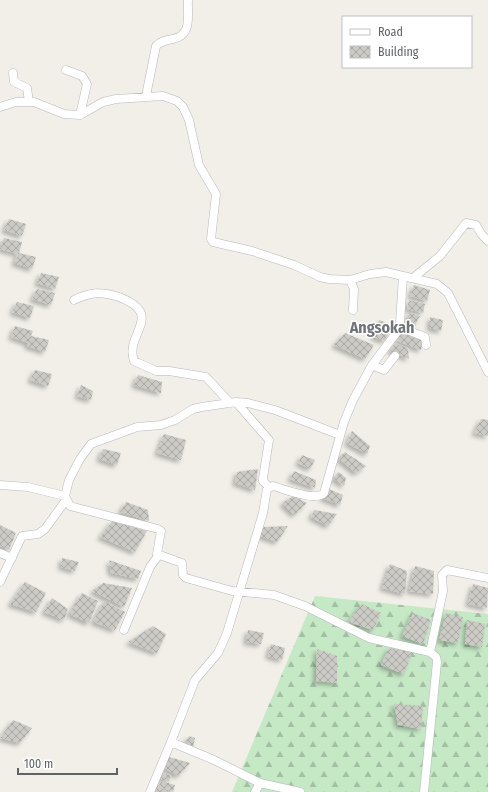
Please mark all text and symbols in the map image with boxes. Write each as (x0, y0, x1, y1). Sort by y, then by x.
legend (342, 16, 472, 68)
text: Road (378, 25, 403, 39)
text: Building (378, 45, 419, 59)
district label: Angsokah (349, 318, 414, 337)
scale bar (18, 750, 117, 776)
text: 100 m (24, 757, 53, 771)

